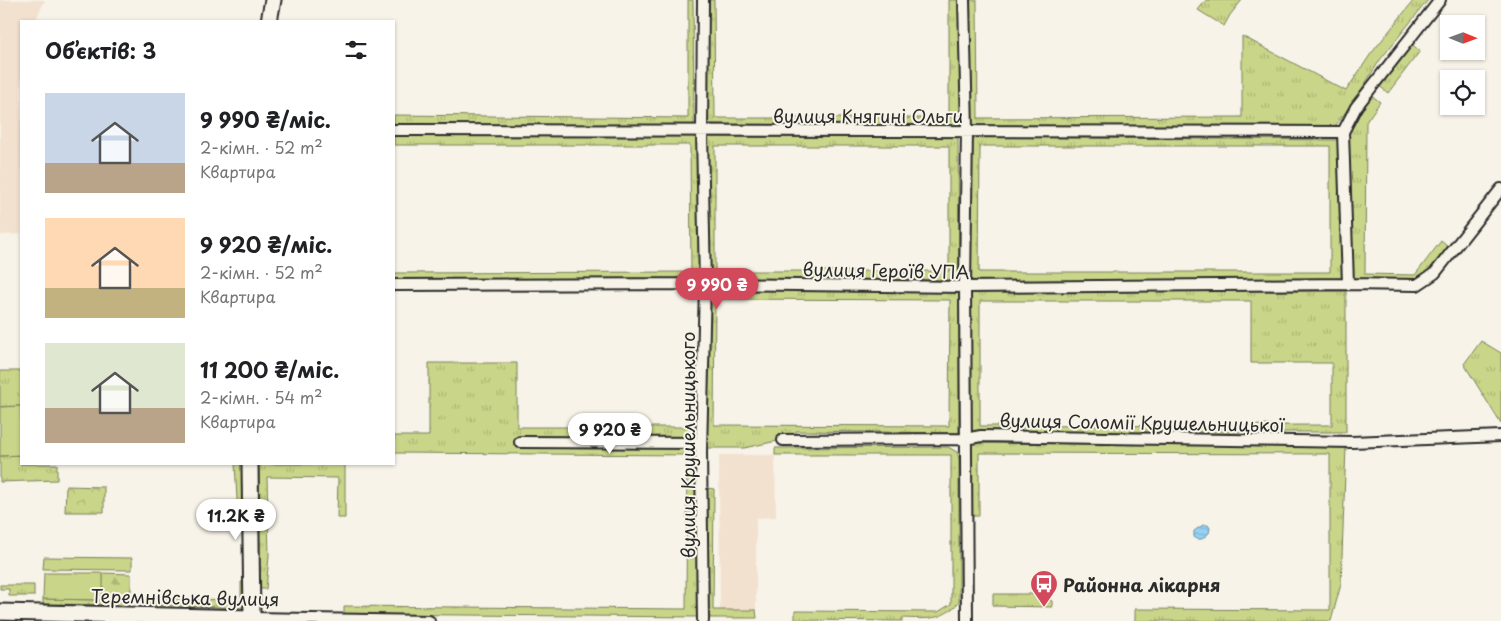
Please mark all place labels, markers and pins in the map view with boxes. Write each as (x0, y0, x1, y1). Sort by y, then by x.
pin: 9 990 ₴ (671, 268, 763, 310)
pin: 9 920 ₴ (564, 412, 656, 455)
pin: 11.2K ₴ (190, 498, 282, 541)
bus stop icon: Районна лікарня (1029, 569, 1059, 608)
place label: Районна лікарня (1063, 571, 1220, 598)

